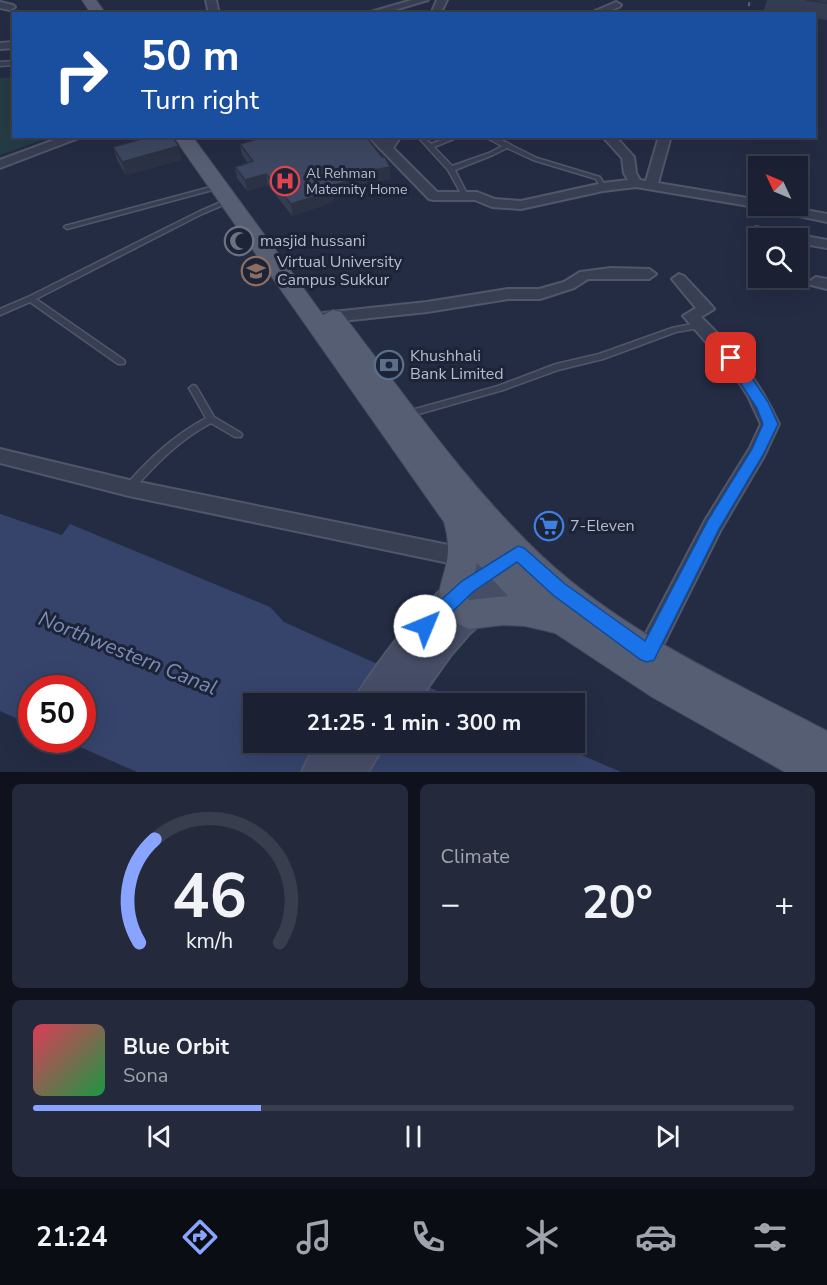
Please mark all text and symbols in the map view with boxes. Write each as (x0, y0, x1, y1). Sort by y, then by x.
text: 50 m (141, 28, 240, 85)
icon: right (42, 36, 120, 114)
text: Turn right (141, 82, 259, 119)
north arrow (748, 156, 808, 216)
map controls (748, 156, 808, 288)
place label: Al Rehman Maternity Home (306, 164, 408, 199)
hospital icon: Al Rehman Maternity Home (269, 165, 301, 197)
mosque icon: masjid hussani (223, 225, 255, 257)
button: search (748, 228, 808, 288)
place label: masjid hussani (260, 230, 366, 252)
place label: Virtual University Campus Sukkur (276, 251, 403, 291)
school or university icon: Virtual University Campus Sukkur (240, 255, 272, 287)
pin (705, 332, 756, 383)
icon: arrive (714, 341, 747, 374)
place label: Khushhali Bank Limited (410, 345, 504, 385)
bank icon: Khushhali Bank Limited (373, 349, 405, 381)
supermarket icon: 7-Eleven (533, 510, 565, 542)
place label: 7-Eleven (570, 515, 635, 537)
position arrow (393, 594, 457, 658)
water label: Northwestern Canal (34, 604, 222, 702)
speed limit sign: 50 (18, 675, 96, 753)
text: 21:25 · 1 min · 300 m (307, 708, 521, 738)
text: Climate (441, 843, 510, 870)
text: 46 (172, 854, 247, 939)
text: 20° (582, 873, 653, 934)
text: − (441, 882, 460, 927)
text: + (774, 882, 794, 927)
text: km/h (186, 926, 233, 956)
text: Blue Orbit (123, 1032, 229, 1062)
text: Sona (123, 1062, 168, 1089)
icon: previous (143, 1120, 176, 1153)
icon: pause (397, 1120, 430, 1153)
icon: next (651, 1120, 684, 1153)
icon: directions (179, 1216, 221, 1258)
icon: music (293, 1216, 335, 1258)
icon: phone (407, 1216, 449, 1258)
icon: climate (521, 1216, 563, 1258)
icon: car (635, 1216, 677, 1258)
icon: filters (749, 1216, 791, 1258)
text: 21:24 (36, 1219, 107, 1256)

